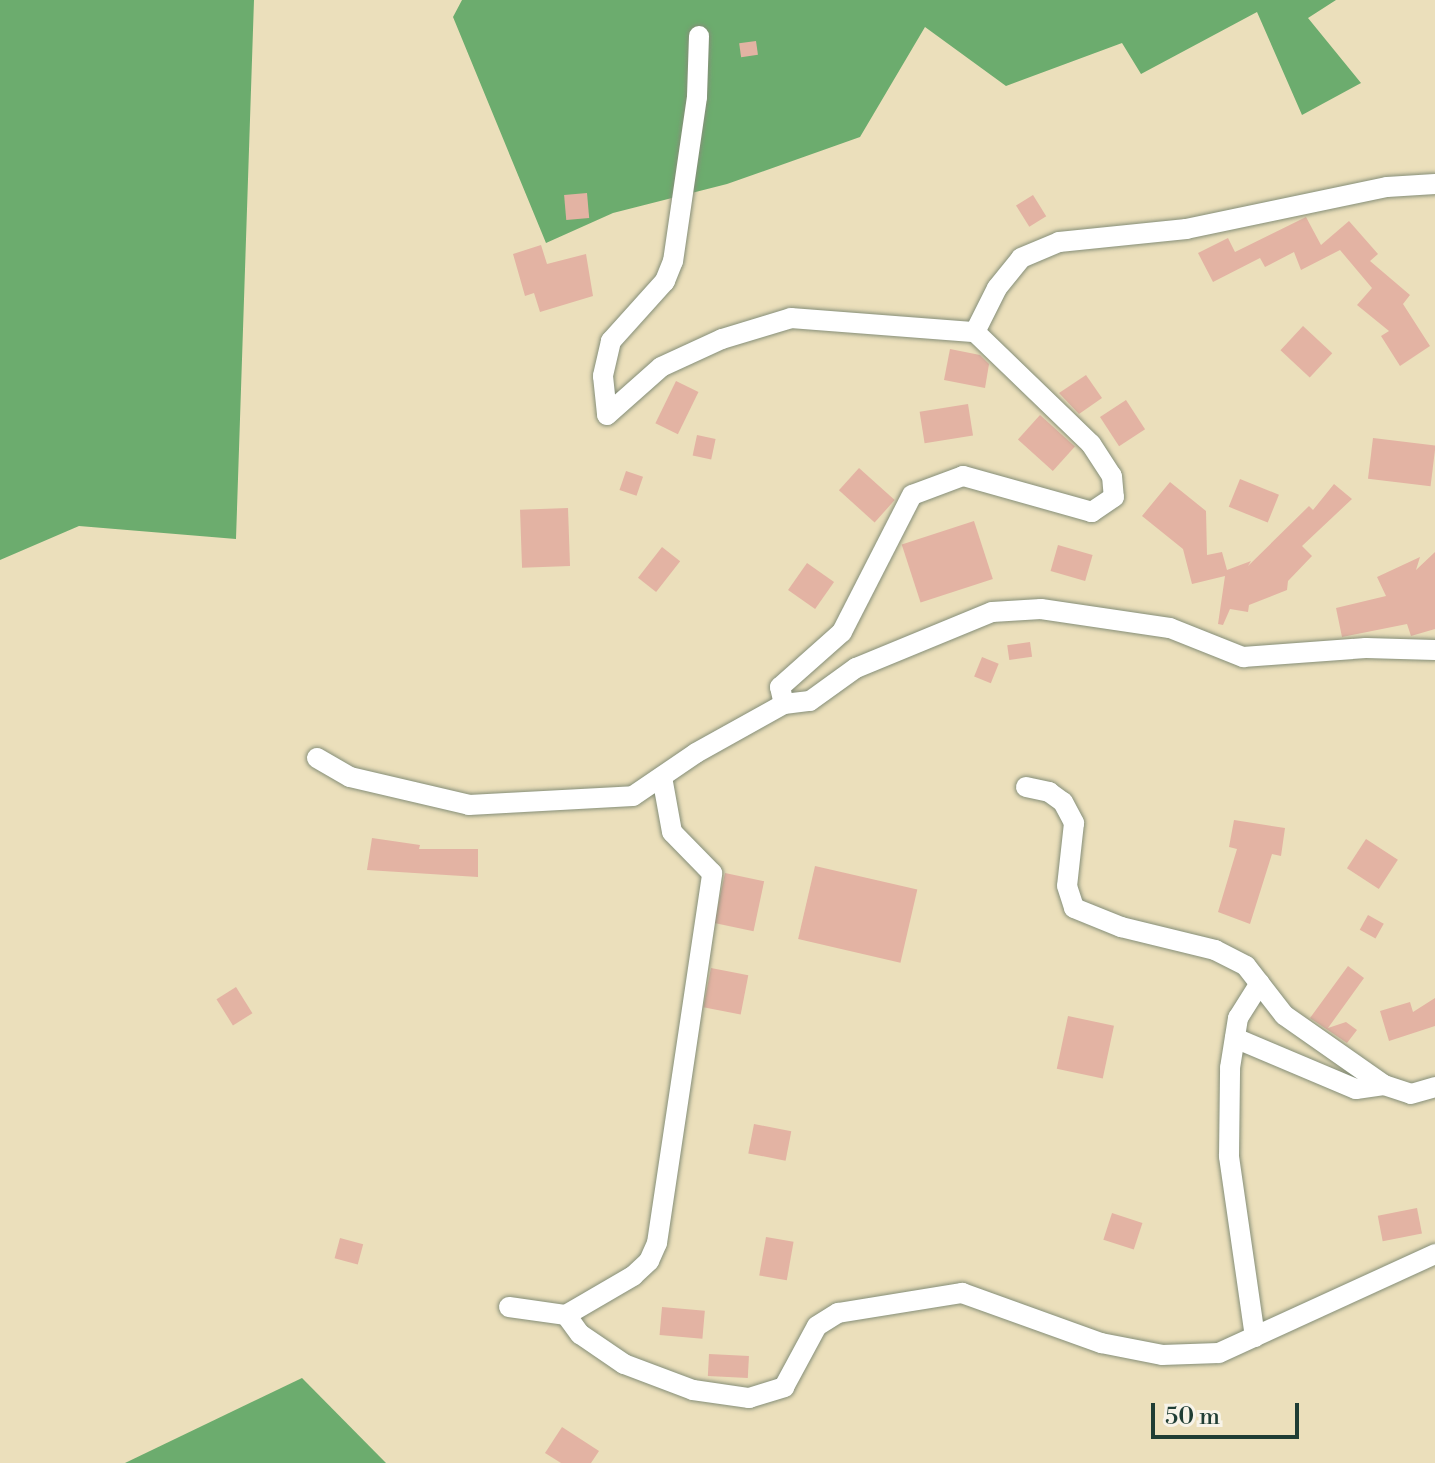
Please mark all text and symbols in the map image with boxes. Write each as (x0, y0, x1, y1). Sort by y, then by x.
scale bar (1155, 1387, 1303, 1437)
text: 50 m (1165, 1402, 1220, 1432)

